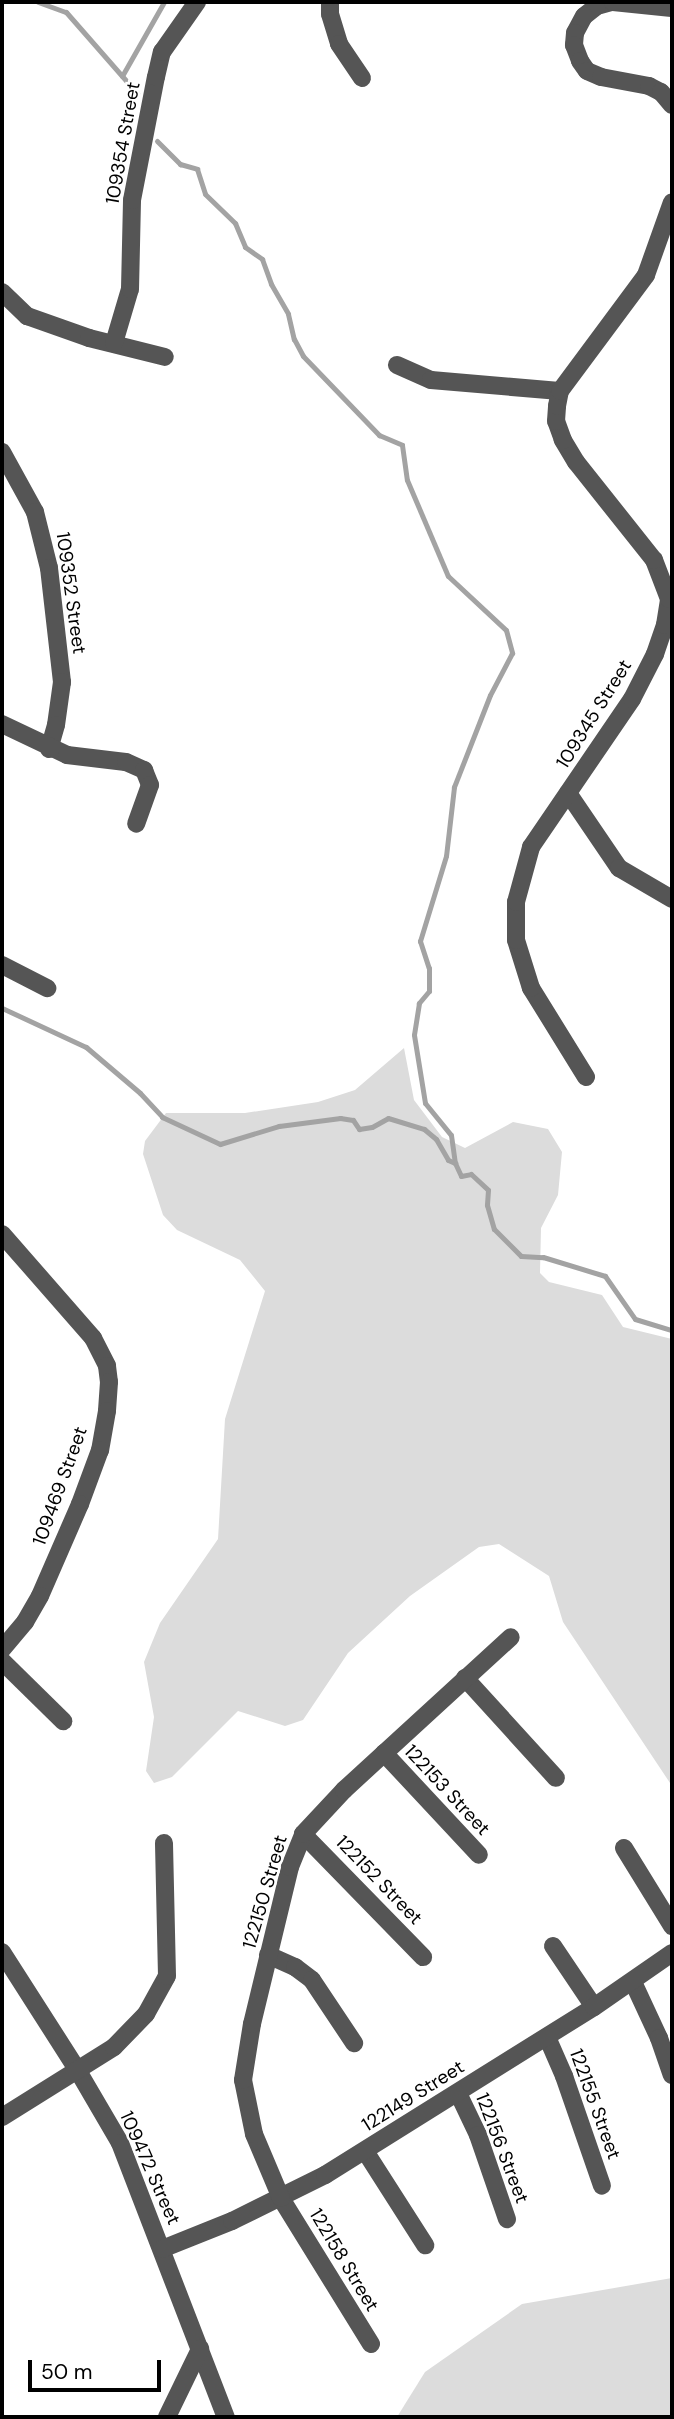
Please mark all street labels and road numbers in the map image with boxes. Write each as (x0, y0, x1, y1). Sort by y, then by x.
street label: 109354 Street (101, 80, 145, 206)
street label: 109352 Street (51, 531, 91, 655)
street label: 109345 Street (552, 655, 636, 773)
street label: 109469 Street (28, 1423, 92, 1549)
street label: 122153 Street (399, 1740, 495, 1840)
street label: 122152 Street (331, 1831, 427, 1929)
street label: 122150 Street (238, 1833, 292, 1951)
street label: 122155 Street (564, 2046, 626, 2162)
street label: 122149 Street (358, 2056, 468, 2136)
street label: 122156 Street (471, 2090, 533, 2206)
street label: 109472 Street (115, 2108, 185, 2228)
street label: 122158 Street (304, 2205, 384, 2315)

